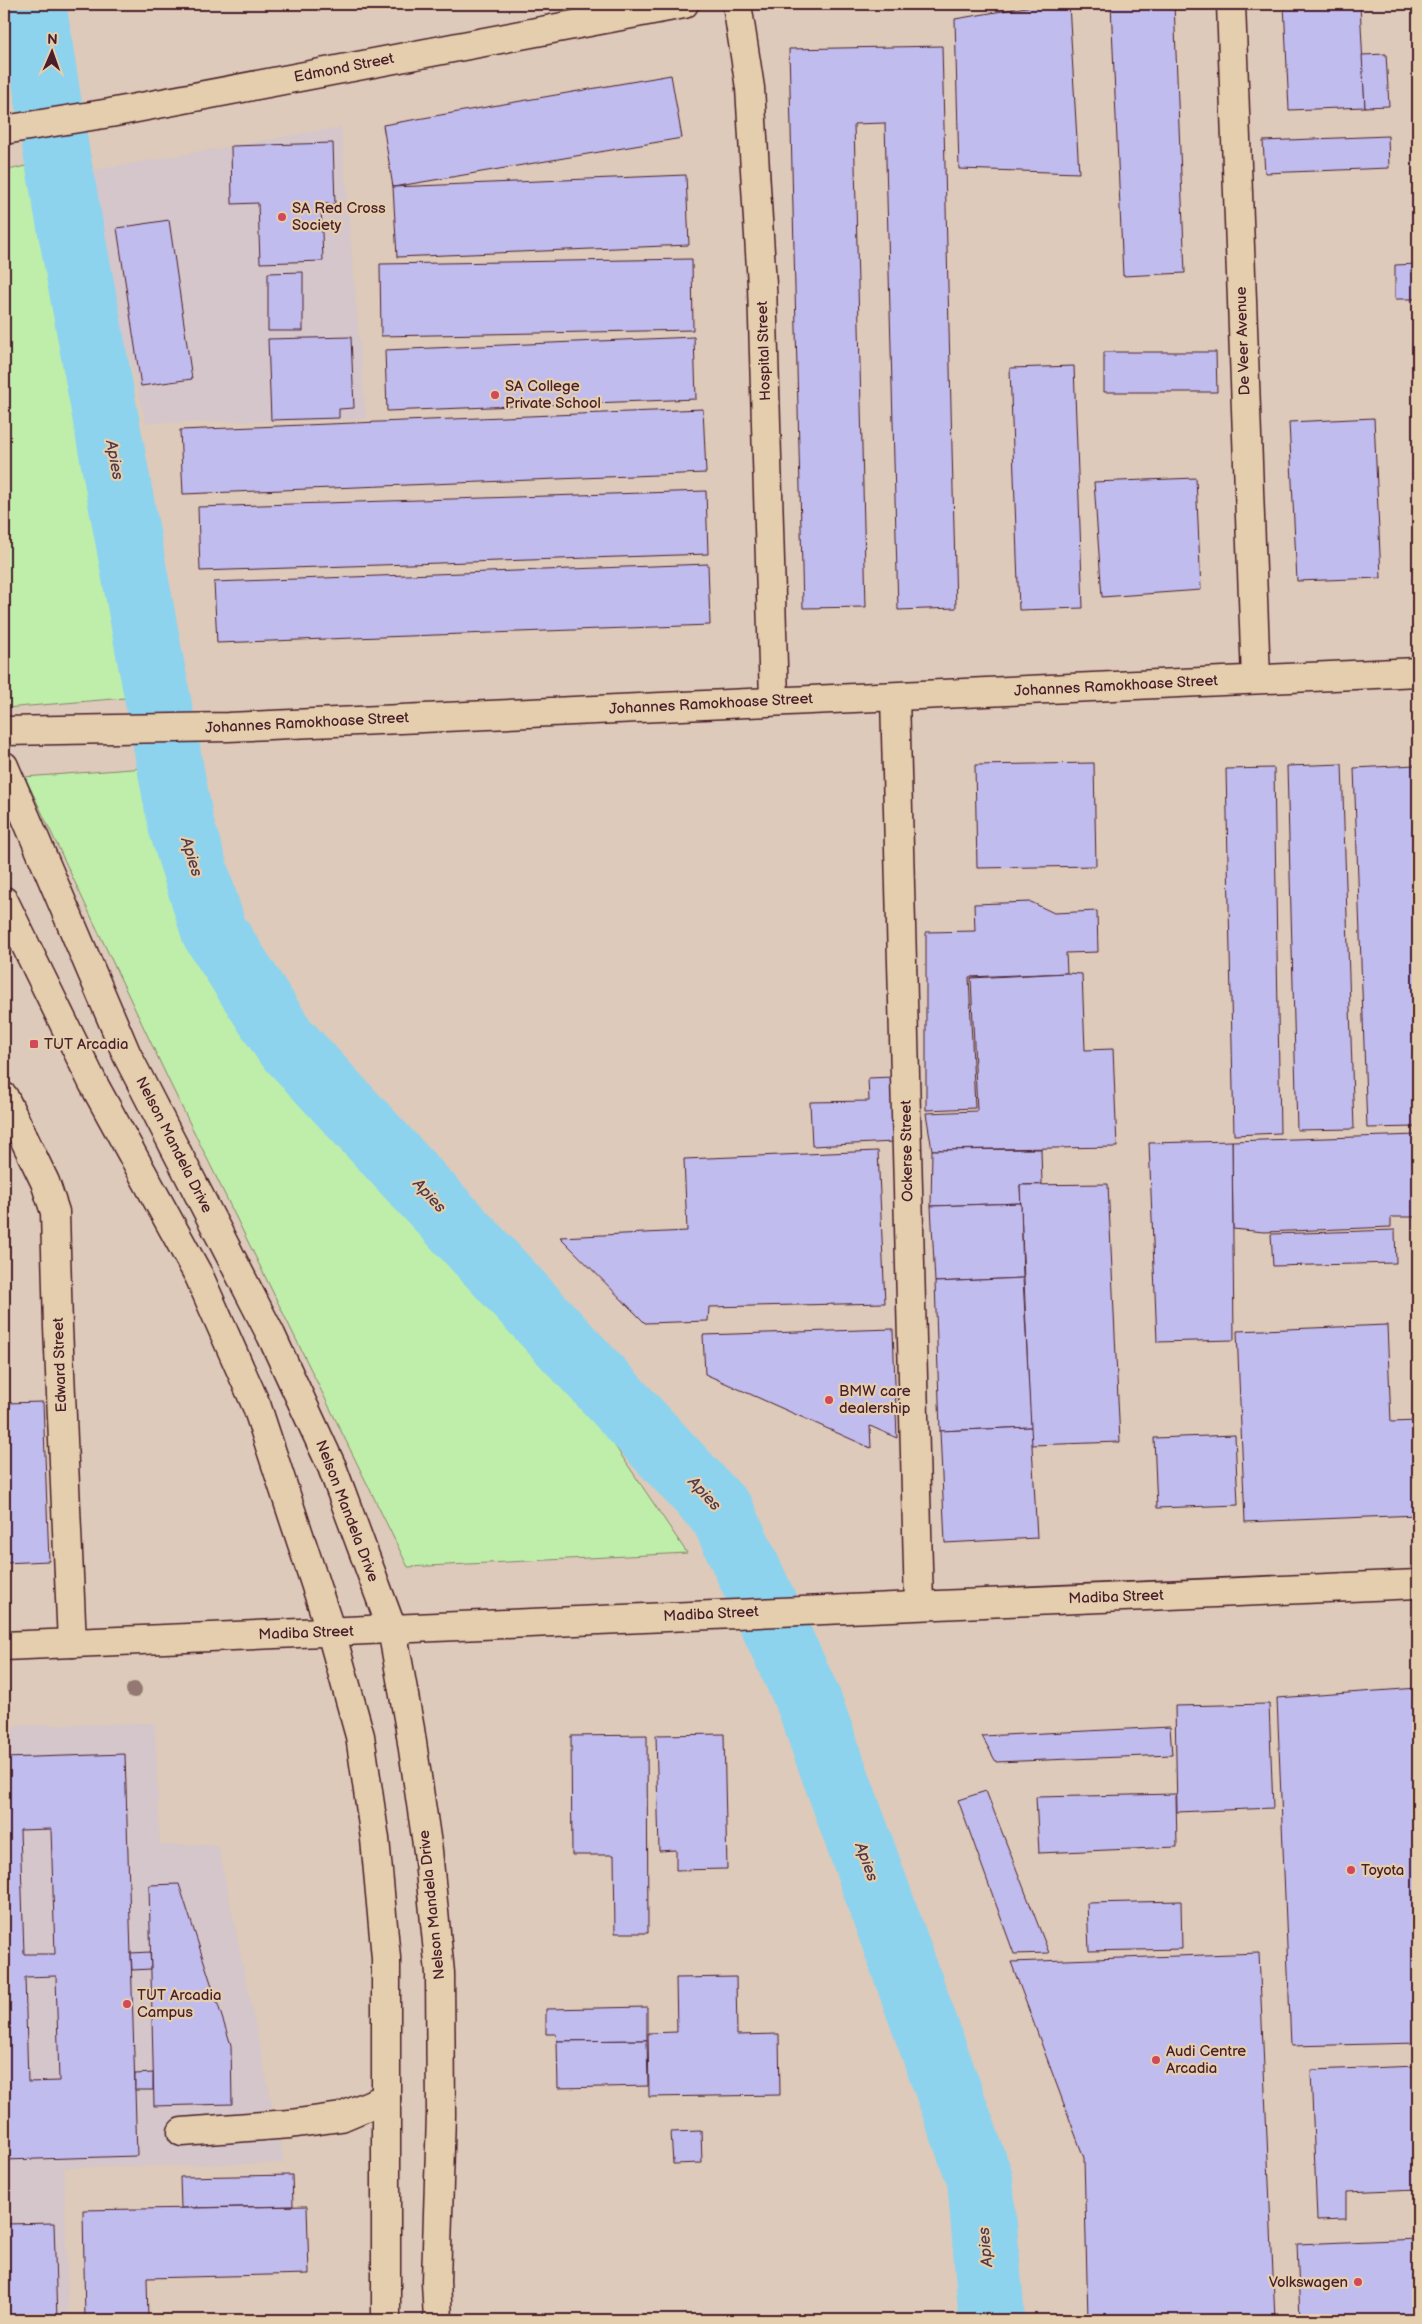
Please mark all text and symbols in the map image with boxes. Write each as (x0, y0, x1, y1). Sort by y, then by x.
north arrow (28, 28, 78, 78)
text: N (47, 31, 58, 48)
street label: Edmond Street (292, 49, 396, 87)
place label: SA Red Cross Society (292, 199, 386, 235)
marker: SA Red Cross Society (276, 211, 288, 223)
street label: De Veer Avenue (1232, 286, 1254, 396)
street label: Hospital Street (753, 300, 775, 401)
place label: SA College Private School (505, 377, 601, 413)
marker: SA College Private School (489, 389, 501, 401)
water label: Apies (101, 438, 127, 481)
street label: Johannes Ramokhoase Street (1014, 671, 1219, 701)
street label: Johannes Ramokhoase Street (609, 689, 814, 719)
street label: Johannes Ramokhoase Street (205, 708, 410, 738)
water label: Apies (176, 834, 206, 879)
place label: TUT Arcadia (44, 1035, 128, 1054)
marker: TUT Arcadia (28, 1038, 40, 1050)
street label: Nelson Mandela Drive (131, 1074, 217, 1216)
street label: Ockerse Street (897, 1100, 917, 1202)
water label: Apies (408, 1174, 450, 1217)
street label: Edward Street (49, 1317, 71, 1413)
place label: BMW care dealership (839, 1382, 911, 1418)
marker: BMW care dealership (823, 1394, 835, 1406)
street label: Nelson Mandela Drive (311, 1437, 383, 1585)
water label: Apies (683, 1472, 725, 1515)
street label: Madiba Street (1068, 1586, 1164, 1608)
street label: Madiba Street (663, 1602, 760, 1626)
street label: Madiba Street (258, 1622, 354, 1644)
street label: Nelson Mandela Drive (415, 1829, 449, 1981)
water label: Apies (850, 1839, 882, 1884)
place label: Toyota (1361, 1861, 1404, 1880)
marker: Toyota (1345, 1864, 1357, 1876)
place label: TUT Arcadia Campus (137, 1986, 221, 2022)
marker: TUT Arcadia Campus (121, 1998, 133, 2010)
place label: Audi Centre Arcadia (1166, 2042, 1246, 2078)
marker: Audi Centre Arcadia (1150, 2054, 1162, 2066)
water label: Apies (975, 2226, 997, 2269)
place label: Volkswagen (1269, 2273, 1348, 2292)
marker: Volkswagen (1352, 2276, 1364, 2288)

